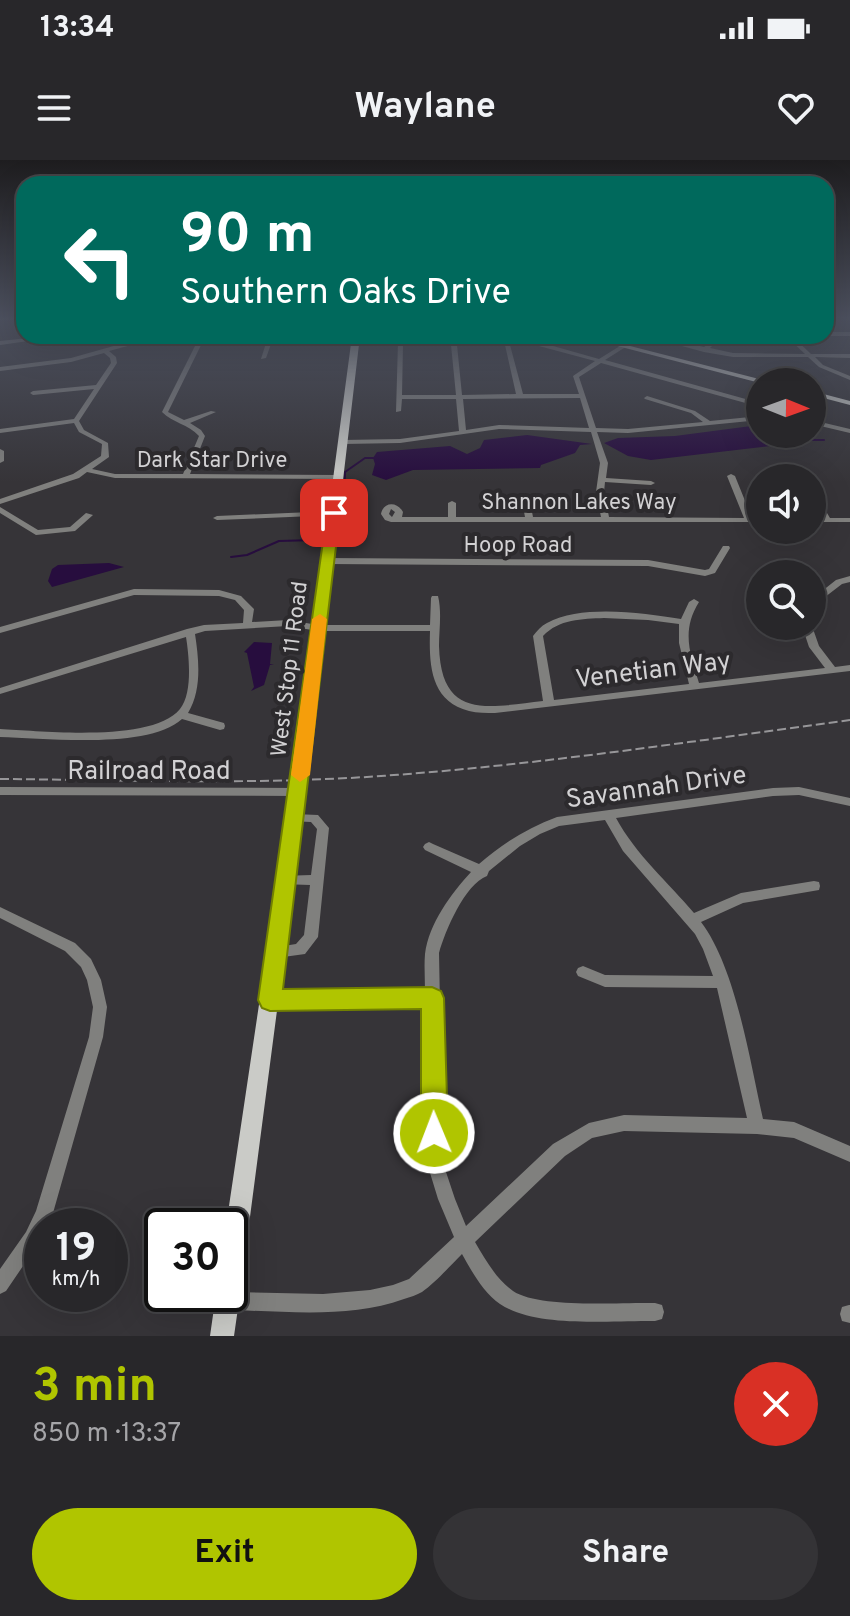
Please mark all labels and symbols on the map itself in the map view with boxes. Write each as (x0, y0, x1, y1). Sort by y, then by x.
north arrow (746, 368, 826, 448)
street label: Dark Star Drive (137, 448, 287, 475)
pin (300, 479, 368, 547)
street label: Shannon Lakes Way (481, 490, 677, 517)
street label: Hoop Road (464, 533, 572, 560)
street label: West Stop 11 Road (266, 580, 315, 759)
street label: Venetian Way (574, 646, 733, 697)
street label: Railroad Road (67, 756, 231, 789)
street label: Savannah Drive (564, 759, 749, 817)
position arrow (392, 1091, 476, 1175)
speed limit sign: 30 (144, 1208, 248, 1312)

